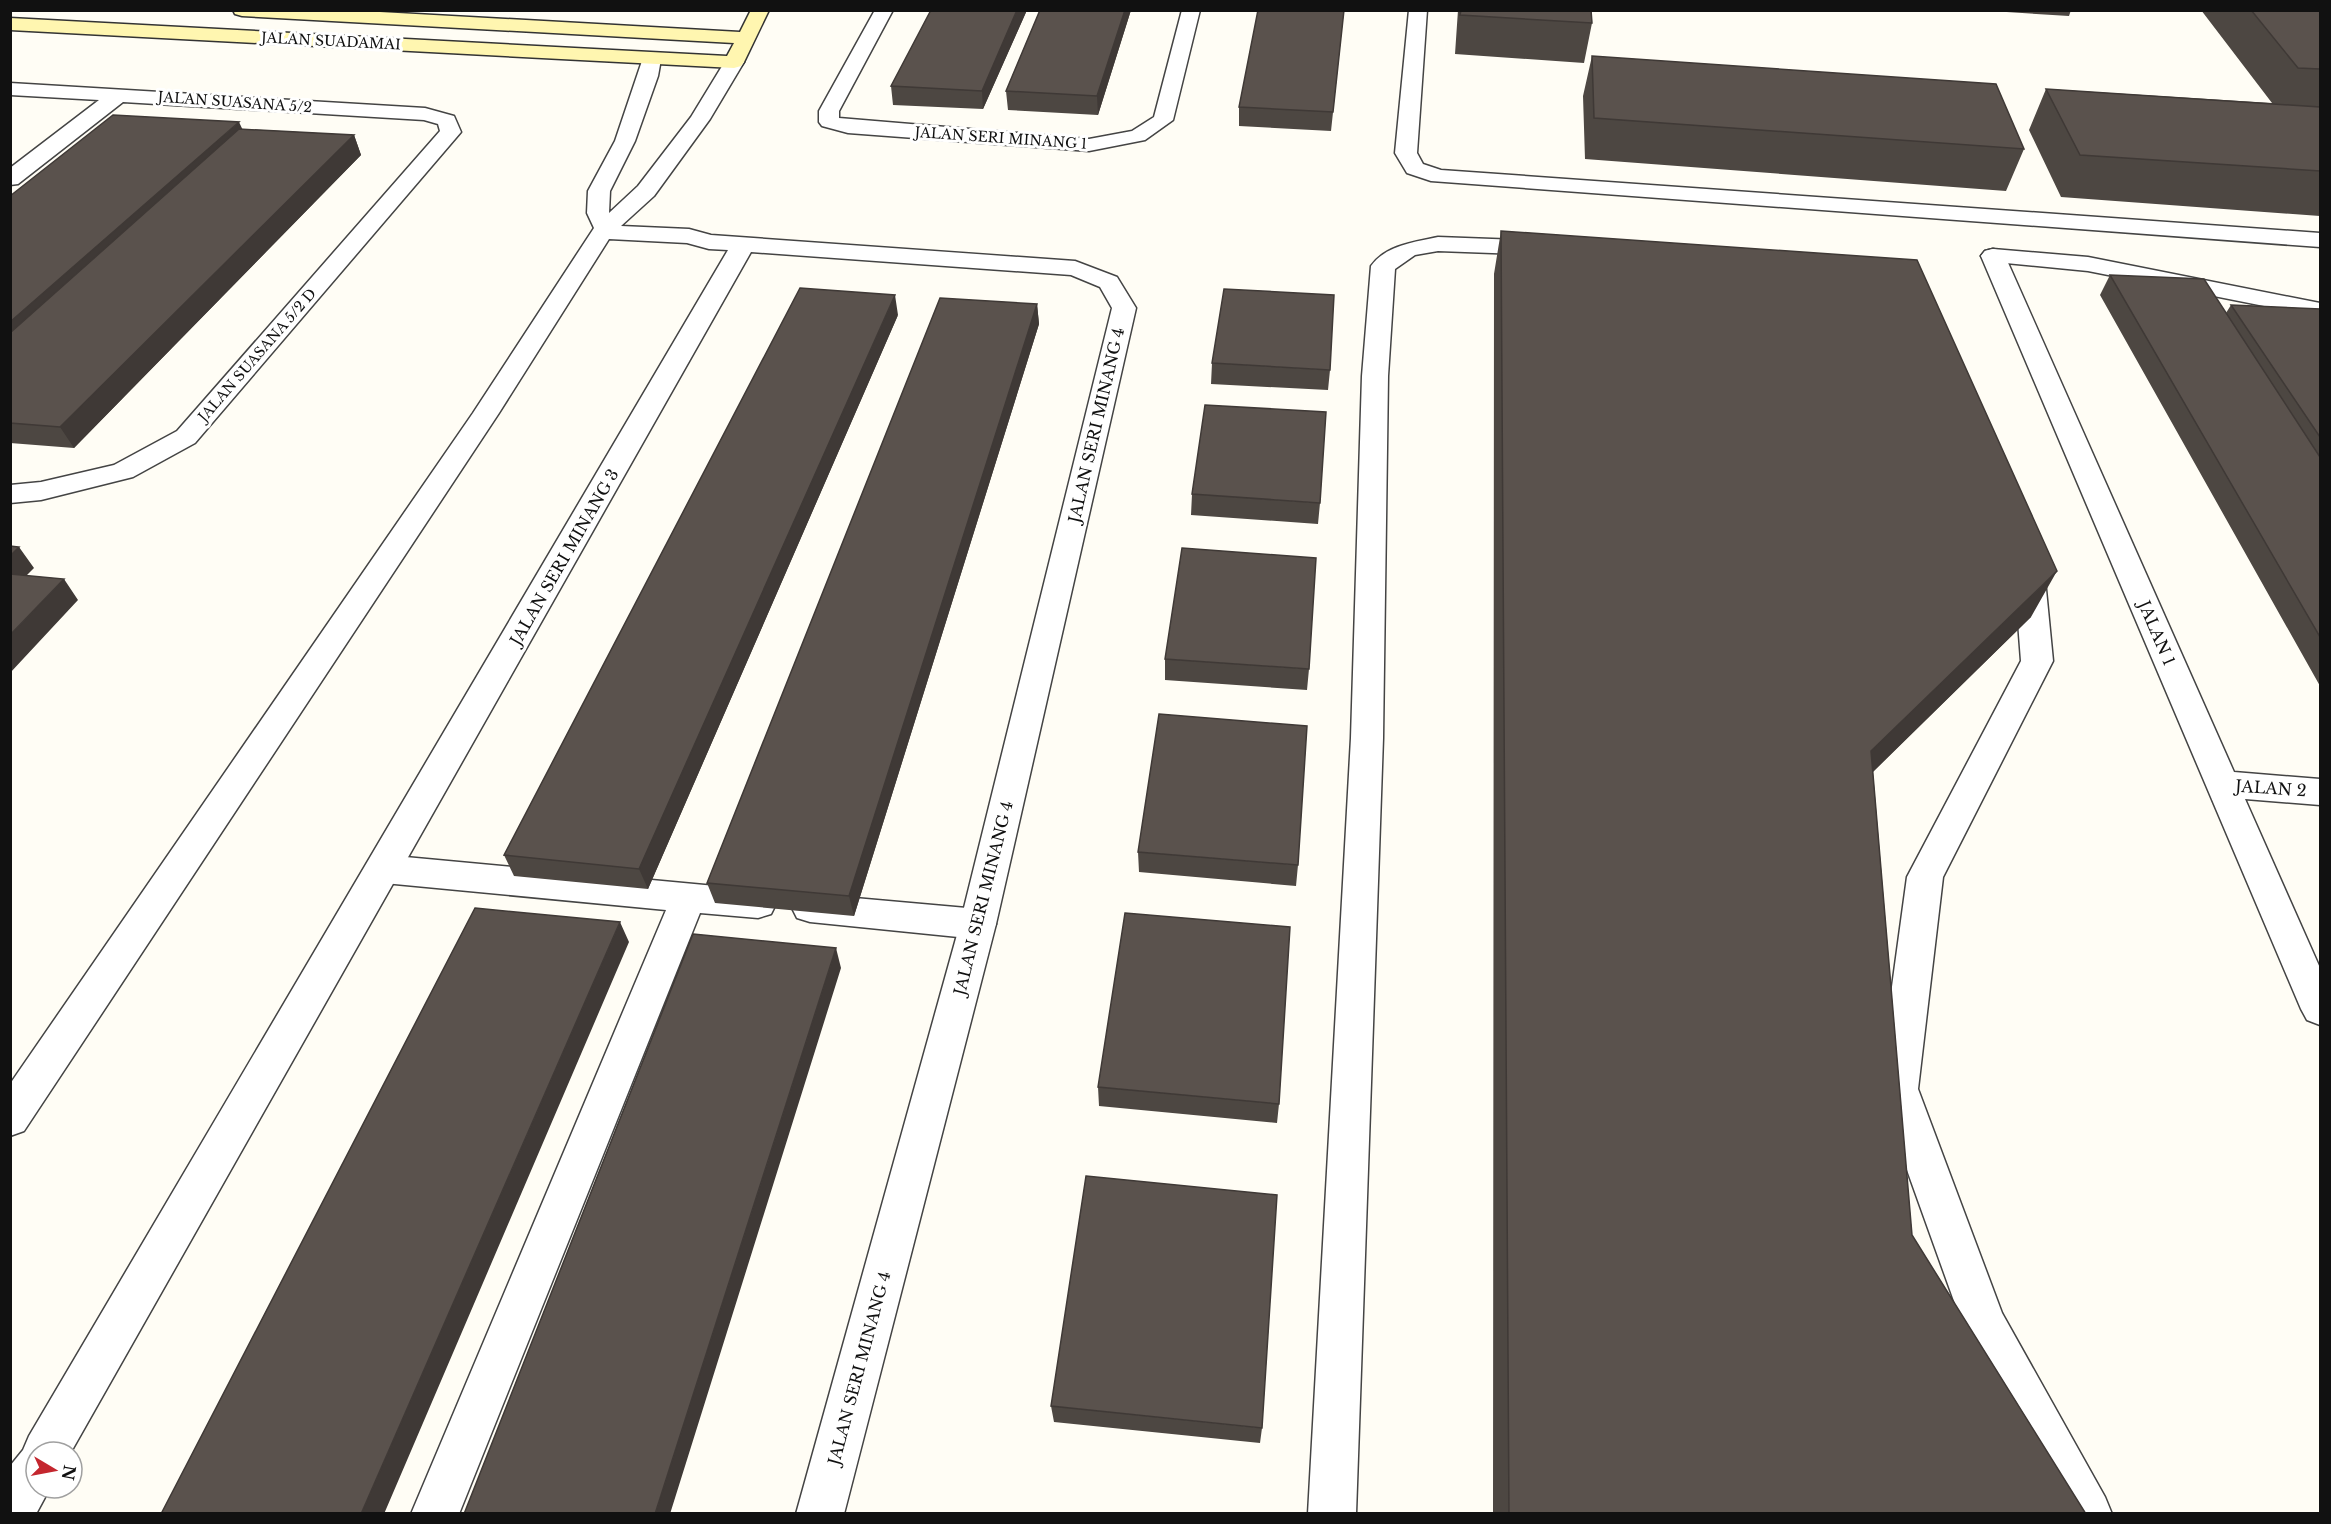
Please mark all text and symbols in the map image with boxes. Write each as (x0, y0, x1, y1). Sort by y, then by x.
street label: JALAN SUADAMAI (259, 28, 401, 54)
street label: JALAN SUASANA 5/2 (155, 87, 313, 116)
street label: JALAN SERI MINANG 1 (912, 123, 1088, 153)
street label: JALAN SUASANA 5/2 D (193, 285, 320, 427)
street label: JALAN SERI MINANG 4 (1063, 325, 1128, 526)
street label: JALAN SERI MINANG 3 (504, 465, 623, 650)
street label: JALAN 1 (2134, 596, 2180, 668)
street label: JALAN 2 (2233, 775, 2307, 800)
street label: JALAN SERI MINANG 4 (949, 799, 1017, 999)
street label: JALAN SERI MINANG 4 (823, 1269, 895, 1469)
north arrow (24, 1440, 84, 1500)
text: N (58, 1463, 80, 1482)

